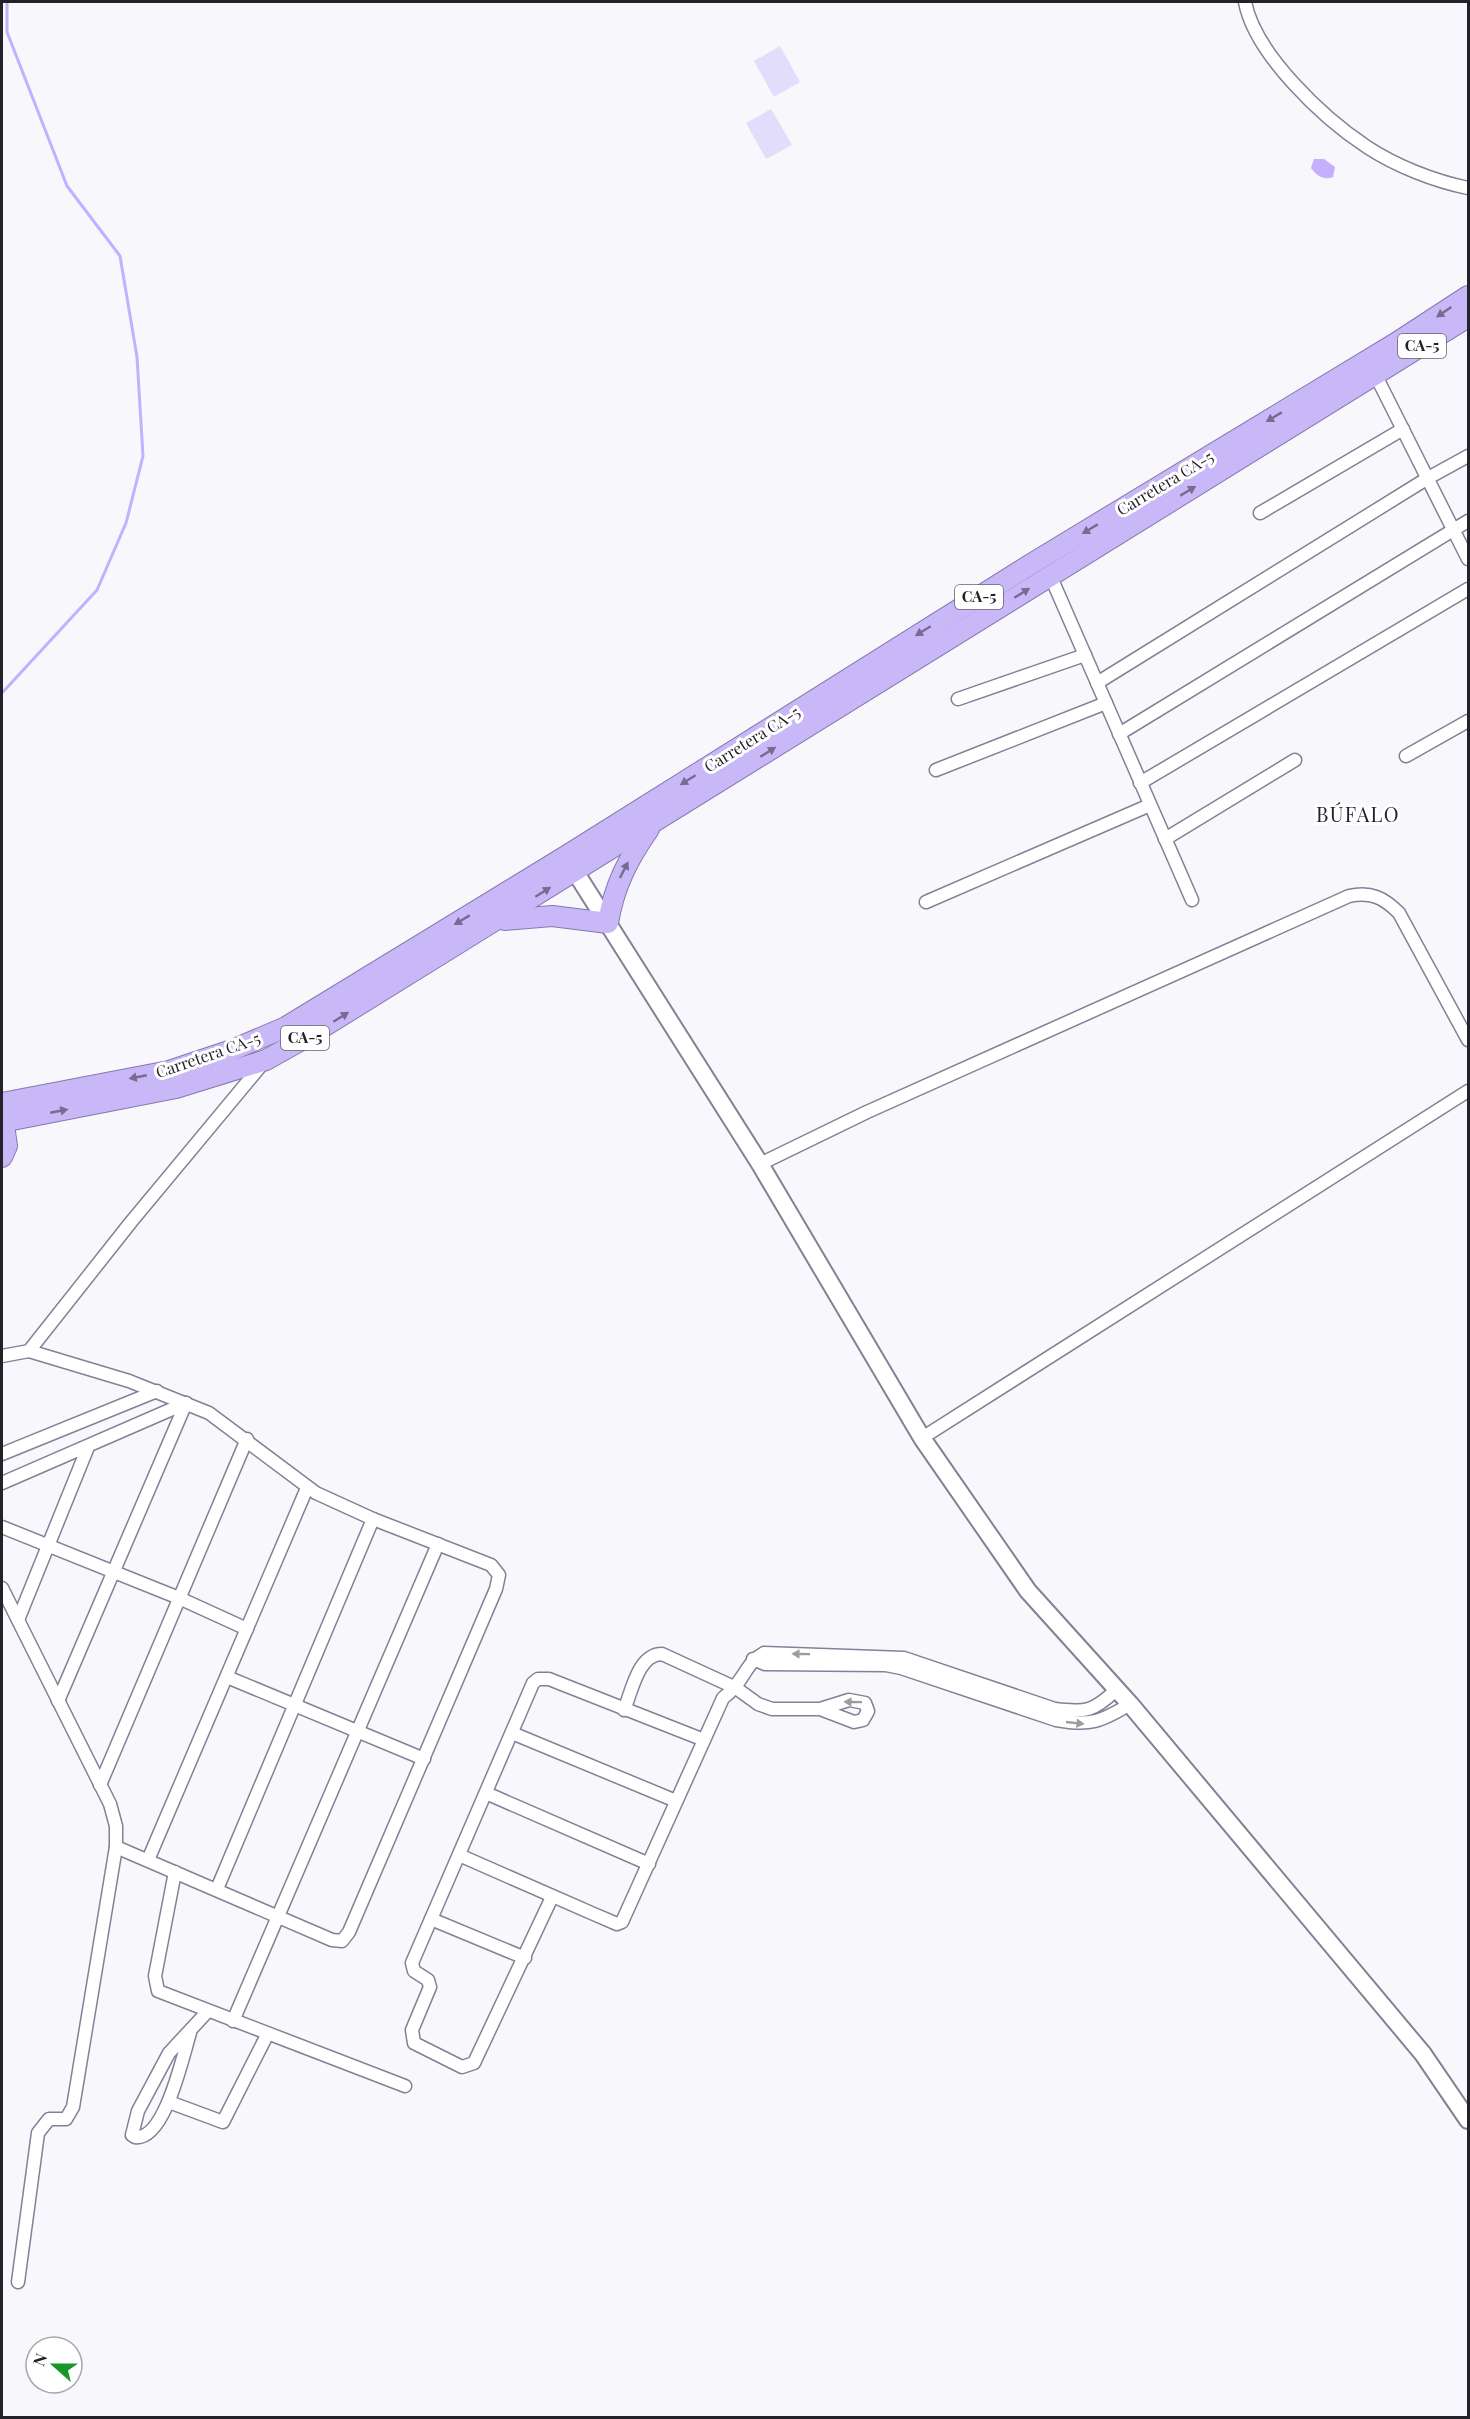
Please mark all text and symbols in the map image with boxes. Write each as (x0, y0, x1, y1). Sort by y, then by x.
one-way arrow (1436, 306, 1452, 317)
road number: CA-5 (1398, 334, 1446, 358)
one-way arrow (1266, 411, 1282, 422)
street label: Carretera CA-5 (1112, 445, 1217, 520)
one-way arrow (1180, 485, 1196, 496)
one-way arrow (1082, 523, 1098, 534)
road number: CA-5 (955, 585, 1003, 609)
one-way arrow (1014, 588, 1030, 599)
one-way arrow (915, 625, 932, 636)
street label: Carretera CA-5 (700, 701, 804, 776)
one-way arrow (760, 747, 776, 758)
one-way arrow (679, 774, 696, 785)
district label: BÚFALO (1316, 800, 1400, 827)
one-way arrow (619, 861, 628, 878)
one-way arrow (534, 887, 551, 898)
one-way arrow (454, 914, 470, 925)
one-way arrow (333, 1011, 349, 1022)
road number: CA-5 (281, 1026, 329, 1050)
street label: Carretera CA-5 (153, 1027, 263, 1082)
one-way arrow (128, 1073, 147, 1082)
one-way arrow (50, 1106, 69, 1115)
one-way arrow (792, 1649, 811, 1659)
one-way arrow (843, 1697, 862, 1707)
one-way arrow (1065, 1718, 1084, 1728)
north arrow (24, 2335, 84, 2395)
text: N (28, 2350, 52, 2369)

